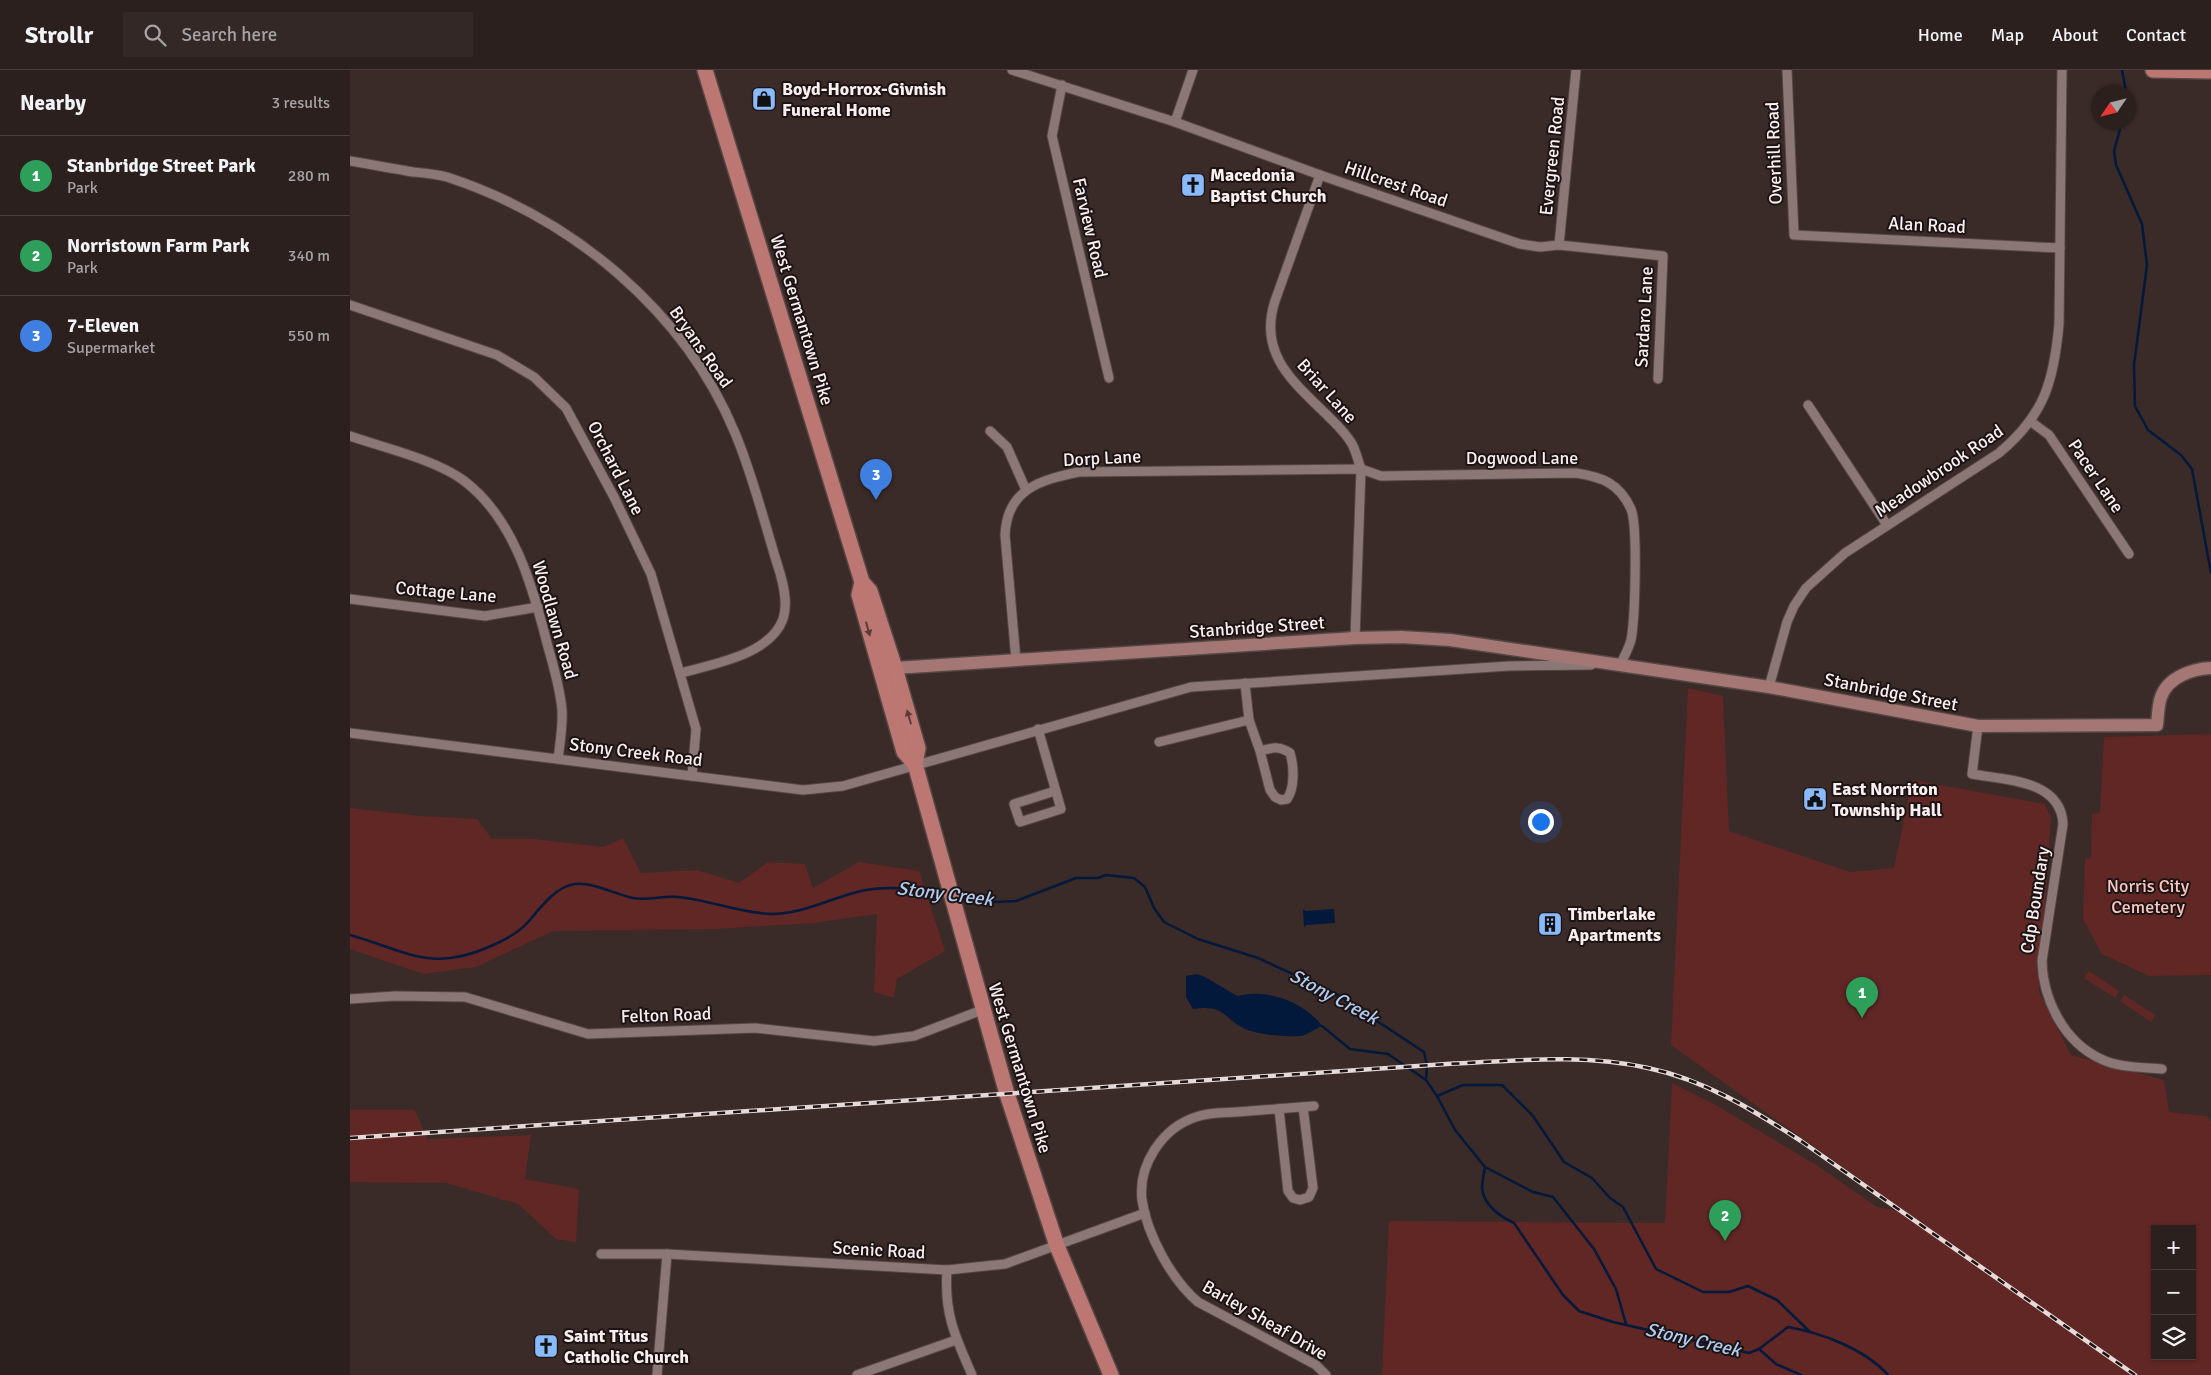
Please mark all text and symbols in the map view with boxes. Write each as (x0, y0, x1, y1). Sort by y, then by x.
search box (123, 12, 473, 57)
text: Strollr (25, 20, 93, 50)
icon: search (141, 21, 169, 49)
text: Search here (181, 23, 277, 47)
text: Home (1918, 24, 1963, 46)
text: Map (1991, 24, 2024, 46)
text: About (2052, 24, 2098, 46)
text: Contact (2126, 24, 2186, 46)
place label: Boyd-Horrox-Givnish Funeral Home (782, 78, 947, 121)
north arrow (2091, 85, 2136, 130)
shop icon: Boyd-Horrox-Givnish Funeral Home (751, 86, 777, 112)
text: Nearby (20, 90, 86, 116)
text: 3 results (271, 93, 330, 113)
street label: Evergreen Road (1535, 95, 1569, 217)
street label: Overhill Road (1761, 101, 1787, 205)
text: Stanbridge Street Park (67, 154, 256, 178)
street label: Hillcrest Road (1342, 156, 1450, 212)
place label: Macedonia Baptist Church (1210, 164, 1327, 207)
text: 1 (32, 166, 40, 186)
text: 280 m (288, 166, 330, 186)
church icon: Macedonia Baptist Church (1180, 172, 1206, 198)
street label: Farview Road (1068, 176, 1112, 280)
text: Park (67, 178, 98, 198)
street label: Alan Road (1888, 212, 1966, 238)
street label: West Germantown Pike (766, 232, 838, 408)
text: Norristown Farm Park (67, 234, 250, 258)
text: 2 (32, 246, 40, 266)
text: 340 m (288, 246, 330, 266)
text: Park (67, 258, 98, 278)
street label: Sardaro Lane (1630, 266, 1658, 368)
street label: Bryans Road (665, 302, 737, 392)
text: 7-Eleven (67, 314, 139, 338)
text: 3 (32, 326, 40, 346)
text: 550 m (288, 326, 330, 346)
text: Supermarket (67, 338, 155, 358)
street label: Briar Lane (1292, 354, 1362, 428)
street label: Orchard Lane (583, 417, 649, 519)
street label: Meadowbrook Road (1871, 420, 2007, 522)
street label: Pacer Lane (2063, 435, 2129, 517)
street label: Dorp Lane (1062, 445, 1142, 471)
street label: Dogwood Lane (1466, 447, 1578, 469)
pin: 3 (860, 459, 892, 500)
street label: Woodlawn Road (528, 558, 582, 682)
street label: Cottage Lane (395, 577, 497, 607)
street label: Stanbridge Street (1189, 611, 1325, 643)
one-way arrow (865, 622, 873, 637)
street label: Stanbridge Street (1822, 668, 1960, 716)
one-way arrow (905, 710, 913, 725)
street label: Stony Creek Road (568, 733, 704, 771)
place label: East Norriton Township Hall (1832, 778, 1942, 821)
public building icon: East Norriton Township Hall (1802, 786, 1828, 812)
your location (1528, 809, 1554, 835)
street label: Cdp Boundary (2016, 844, 2054, 955)
park label: Norris City Cemetery (2107, 875, 2190, 918)
water label: Stony Creek (896, 876, 996, 912)
place label: Timberlake Apartments (1568, 903, 1661, 946)
building icon: Timberlake Apartments (1537, 911, 1563, 937)
water label: Stony Creek (1286, 964, 1384, 1031)
pin: 1 (1846, 977, 1878, 1018)
street label: West Germantown Pike (984, 980, 1056, 1156)
street label: Felton Road (620, 1002, 712, 1028)
pin: 2 (1709, 1200, 1741, 1241)
map controls (2151, 1225, 2196, 1360)
button: + (2151, 1225, 2196, 1270)
street label: Scenic Road (832, 1237, 926, 1263)
button: − (2151, 1270, 2196, 1315)
street label: Barley Sheaf Drive (1198, 1275, 1332, 1365)
button: layers (2151, 1315, 2196, 1360)
water label: Stony Creek (1643, 1317, 1744, 1363)
place label: Saint Titus Catholic Church (564, 1325, 689, 1368)
church icon: Saint Titus Catholic Church (533, 1333, 559, 1359)

